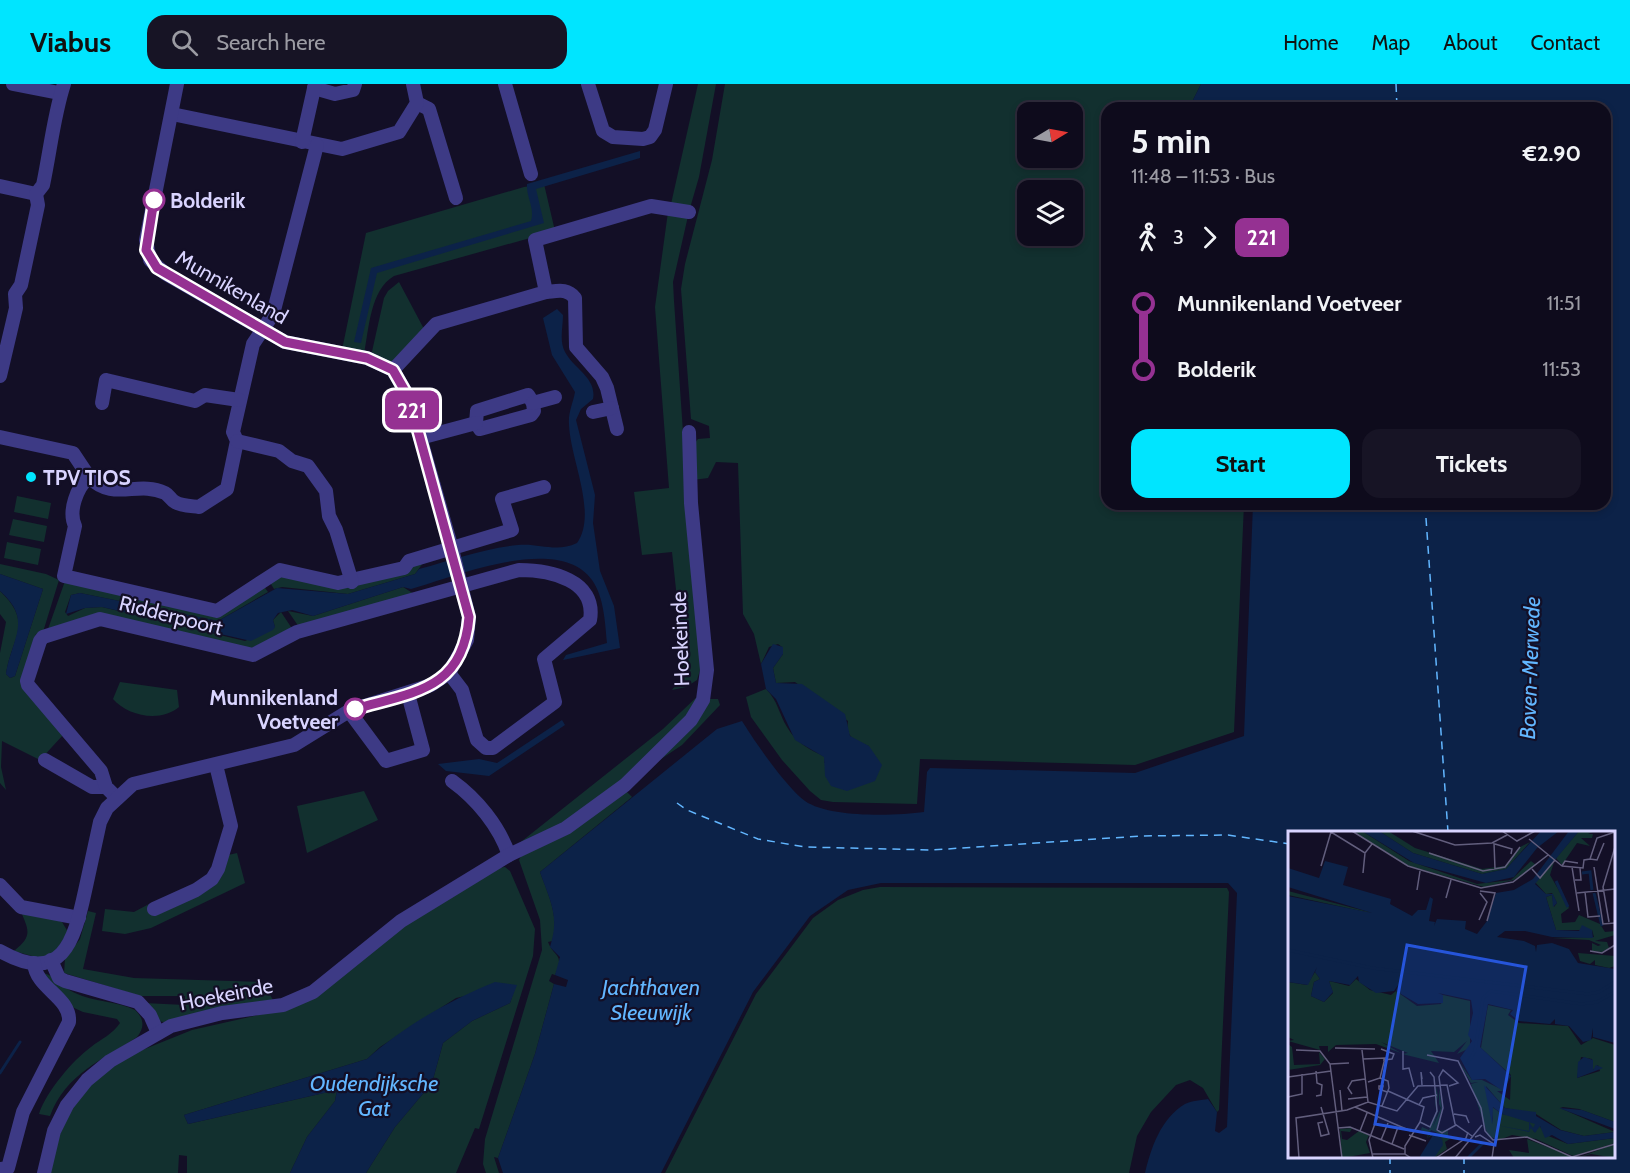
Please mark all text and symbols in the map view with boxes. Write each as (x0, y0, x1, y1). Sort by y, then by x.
search box (147, 15, 567, 69)
text: Viabus (30, 25, 111, 59)
icon: search (168, 26, 201, 59)
text: Search here (216, 29, 325, 56)
text: Home (1283, 30, 1339, 55)
text: Map (1372, 30, 1410, 55)
text: About (1443, 30, 1497, 55)
text: Contact (1530, 30, 1600, 55)
north arrow (1017, 102, 1083, 168)
map controls (1017, 102, 1083, 246)
text: 5 min (1131, 121, 1211, 161)
text: €2.90 (1523, 140, 1581, 167)
text: 11:48 – 11:53 · Bus (1131, 164, 1275, 188)
button: layers (1017, 180, 1083, 246)
place label: Bolderik (170, 188, 246, 213)
marker: Bolderik (143, 189, 165, 211)
icon: walk (1131, 221, 1164, 254)
icon: forward (1193, 221, 1226, 254)
text: 3 (1173, 225, 1184, 249)
text: 221 (1247, 225, 1277, 250)
street label: Munnikenland (171, 245, 293, 329)
text: Munnikenland Voetveer (1177, 290, 1401, 317)
text: 11:51 (1546, 291, 1581, 315)
text: Bolderik (1177, 356, 1256, 383)
text: 11:53 (1542, 357, 1581, 381)
line badge: 221 (378, 390, 446, 430)
text: 221 (397, 398, 427, 423)
button: Start (1131, 429, 1350, 498)
button: Tickets (1362, 429, 1581, 498)
place label: TPV TIOS (43, 465, 131, 490)
marker: TPV TIOS (24, 470, 38, 484)
street label: Ridderpoort (116, 590, 226, 640)
street label: Hoekeinde (666, 591, 694, 687)
water label: Boven-Merwede (1514, 596, 1546, 740)
place label: Munnikenland Voetveer (209, 685, 338, 734)
marker: Munnikenland Voetveer (344, 698, 366, 720)
inset map (1288, 831, 1615, 1158)
street label: Hoekeinde (177, 973, 275, 1015)
water label: Jachthaven Sleeuwijk (600, 974, 700, 1026)
water label: Oudendijksche Gat (310, 1070, 438, 1122)

